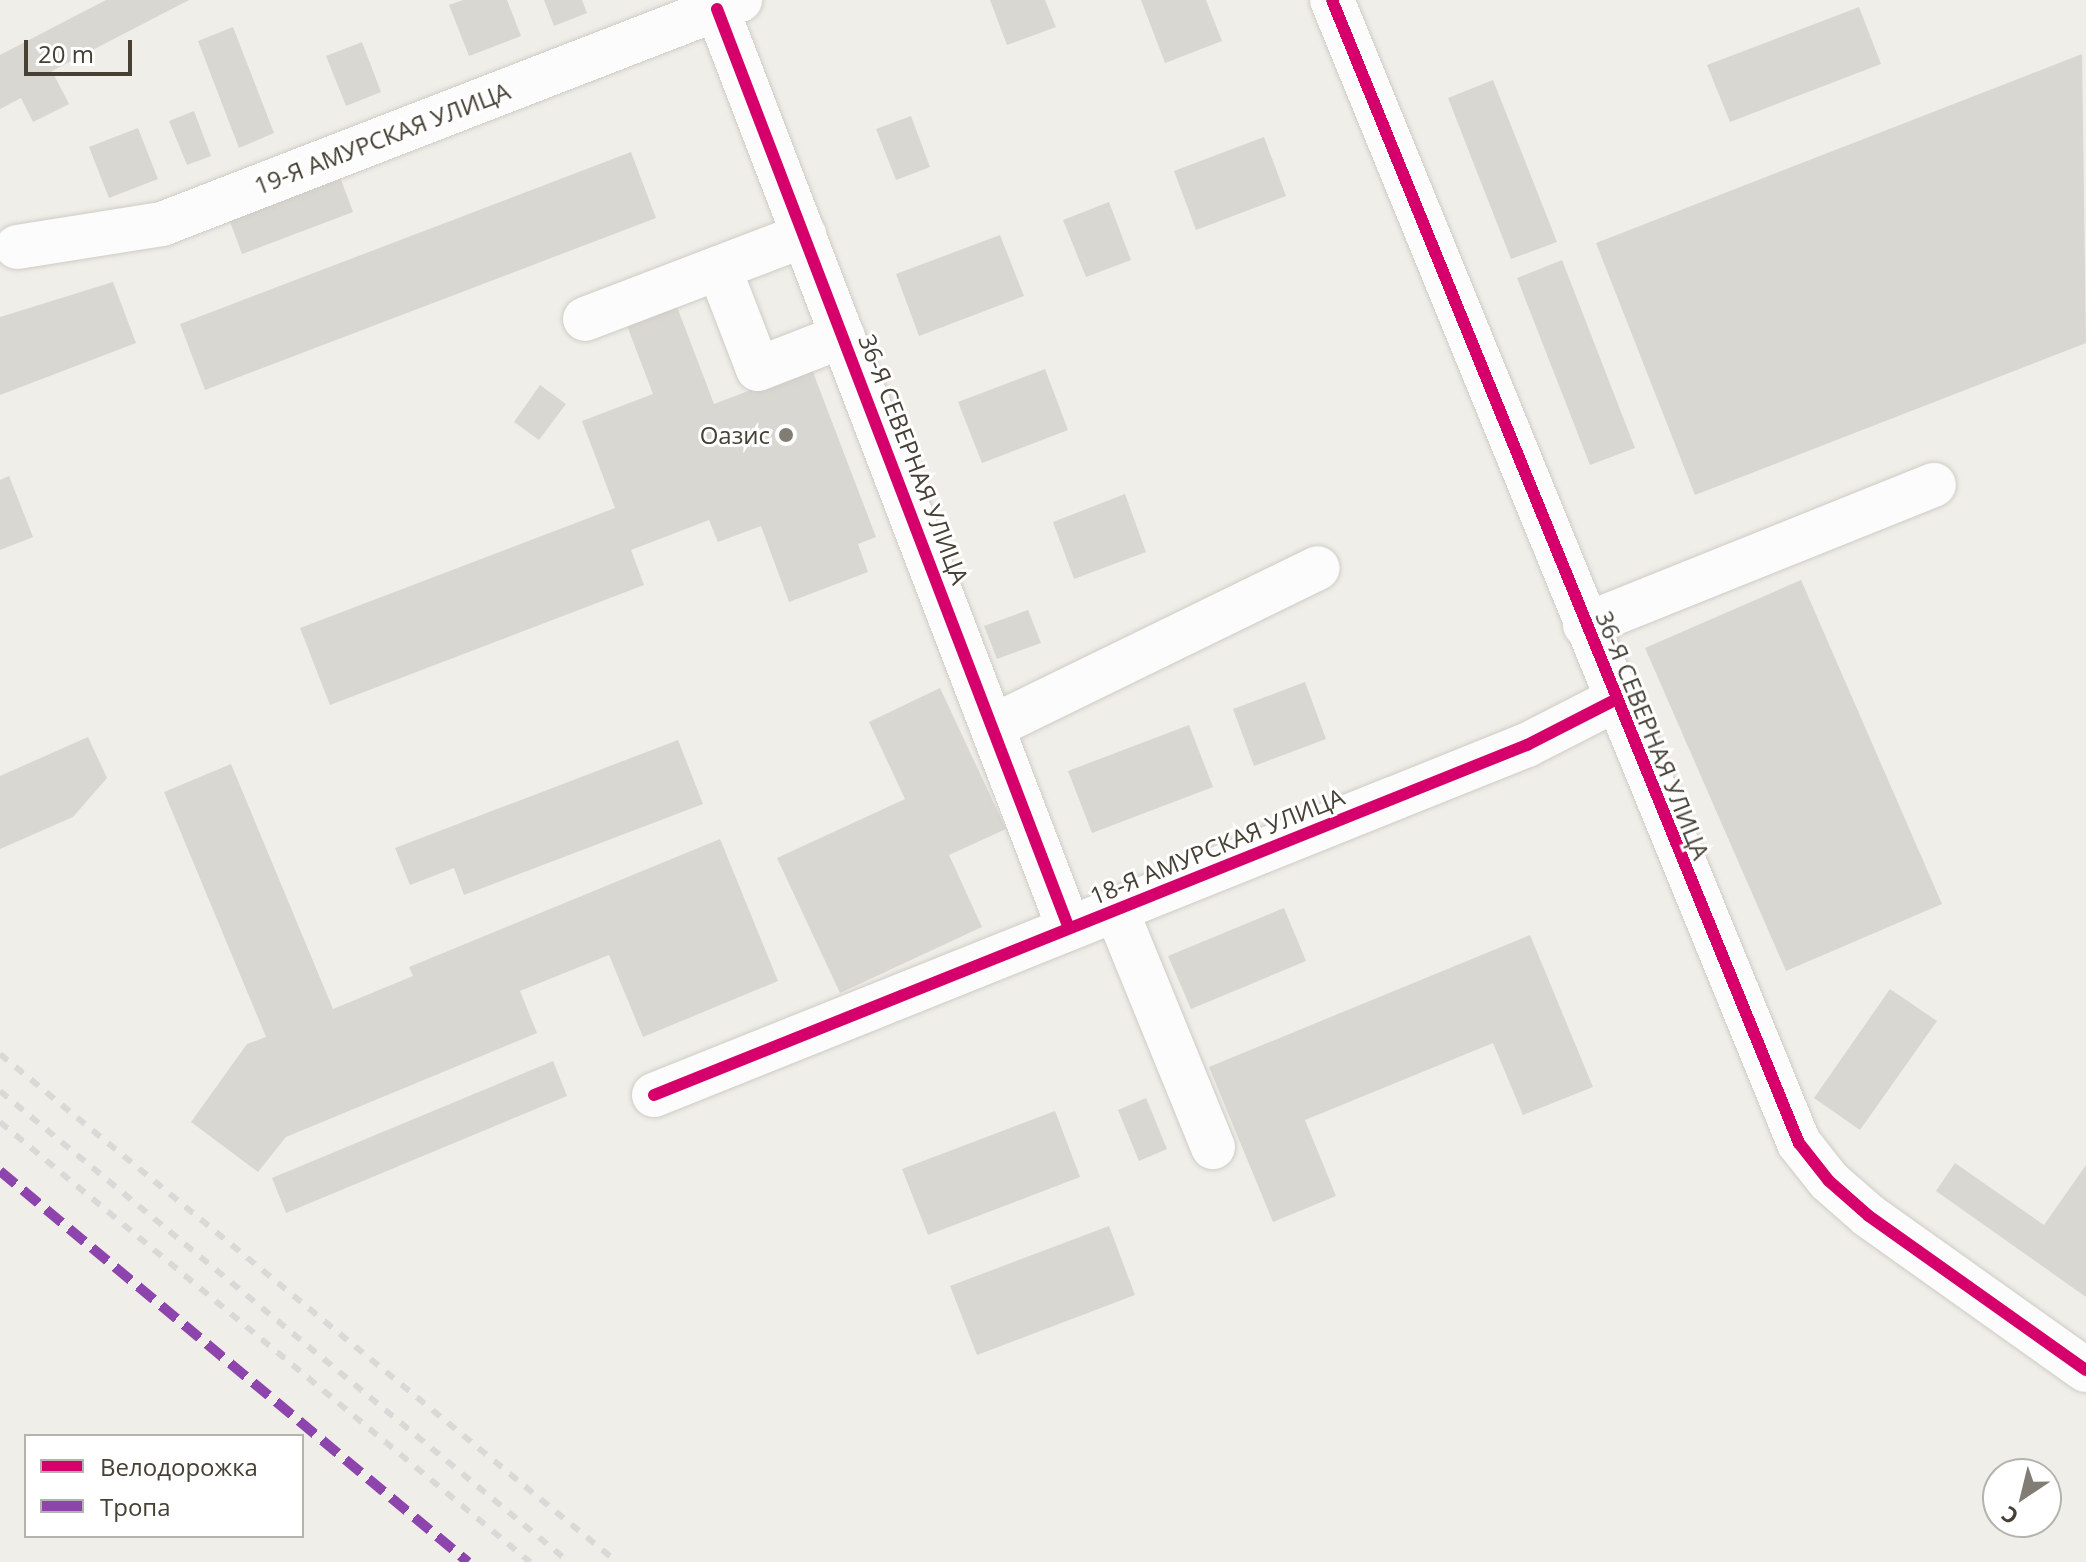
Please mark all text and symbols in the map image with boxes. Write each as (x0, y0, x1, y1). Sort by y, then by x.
scale bar (28, 24, 136, 74)
text: 20 m (38, 37, 94, 70)
street label: 19-Я АМУРСКАЯ УЛИЦА (250, 76, 514, 200)
street label: 36-Я СЕВЕРНАЯ УЛИЦА (853, 330, 975, 588)
place label: Оазис (700, 421, 770, 449)
marker: Оазис (777, 426, 795, 444)
street label: 36-Я СЕВЕРНАЯ УЛИЦА (1590, 607, 1716, 863)
street label: 18-Я АМУРСКАЯ УЛИЦА (1086, 782, 1348, 910)
legend (24, 1434, 304, 1538)
text: Велодорожка (100, 1450, 258, 1483)
north arrow (1982, 1458, 2062, 1538)
text: Тропа (100, 1490, 171, 1523)
text: С (1995, 1500, 2024, 1532)

